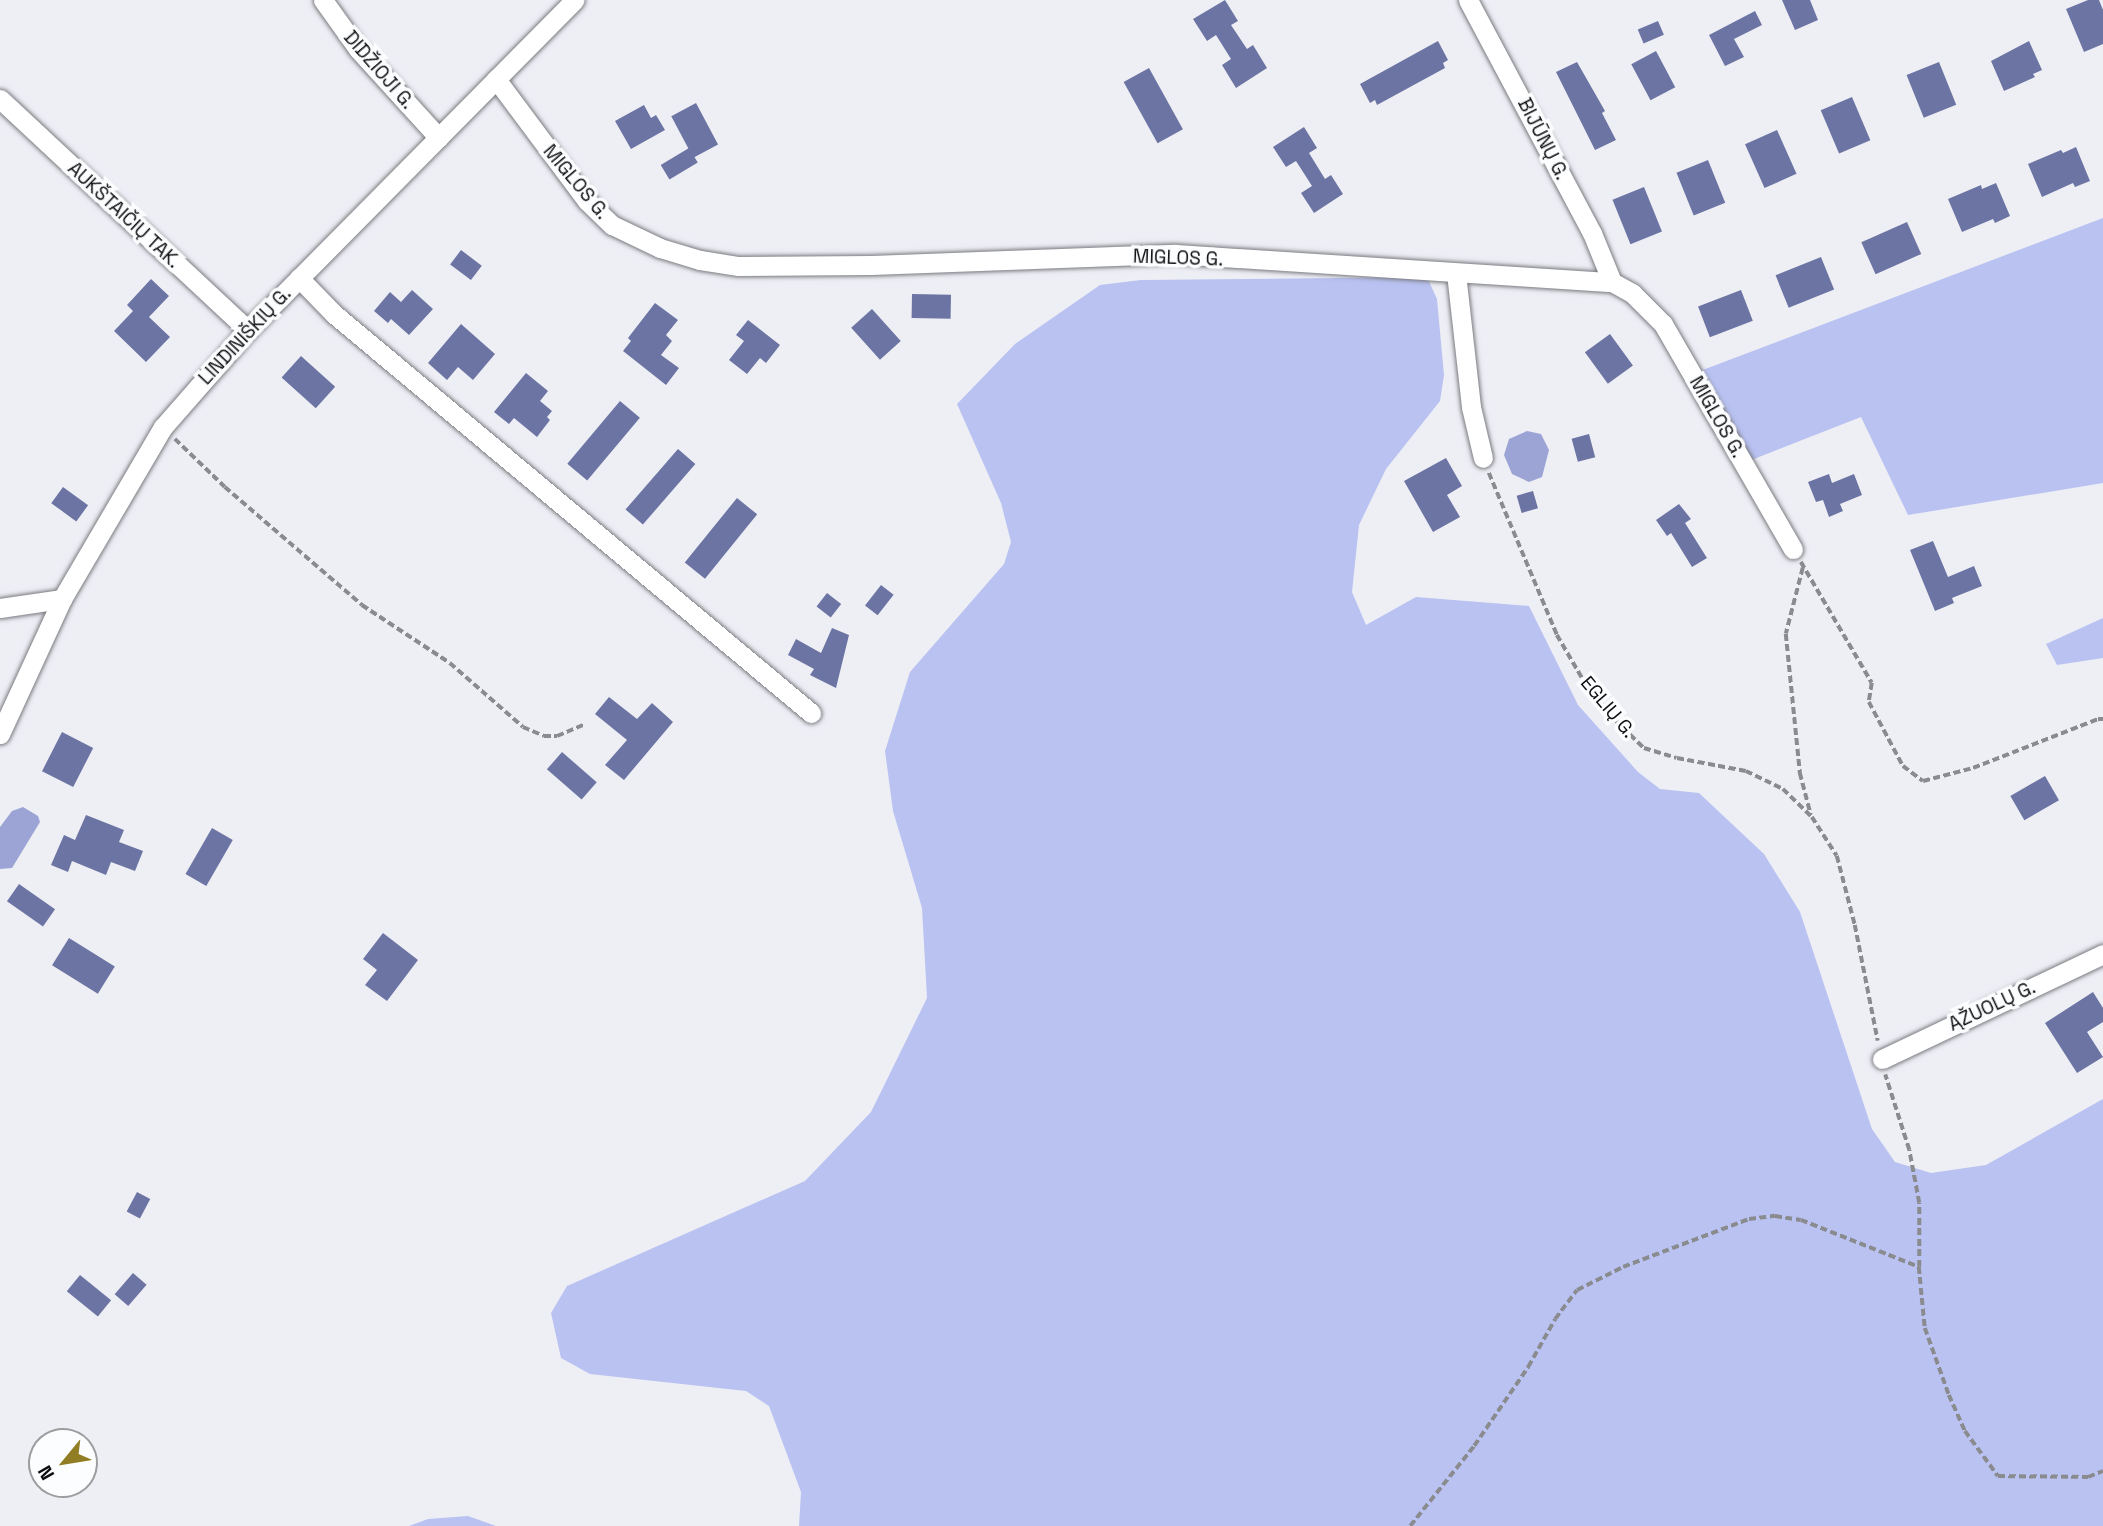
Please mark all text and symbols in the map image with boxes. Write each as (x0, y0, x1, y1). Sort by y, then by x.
street label: DIDŽIOJI G. (339, 26, 419, 114)
street label: BIJŪNŲ G. (1513, 94, 1573, 184)
street label: MIGLOS G. (538, 140, 614, 224)
street label: AUKŠTAIČIŲ TAK. (63, 157, 185, 273)
street label: MIGLOS G. (1133, 245, 1223, 271)
street label: LINDINIŠKIŲ G. (194, 283, 296, 389)
street label: MIGLOS G. (1685, 372, 1749, 462)
street label: EGLIŲ G. (1576, 672, 1640, 742)
street label: ĄŽUOLŲ G. (1945, 976, 2039, 1036)
north arrow (28, 1428, 98, 1498)
text: N (32, 1461, 60, 1485)

